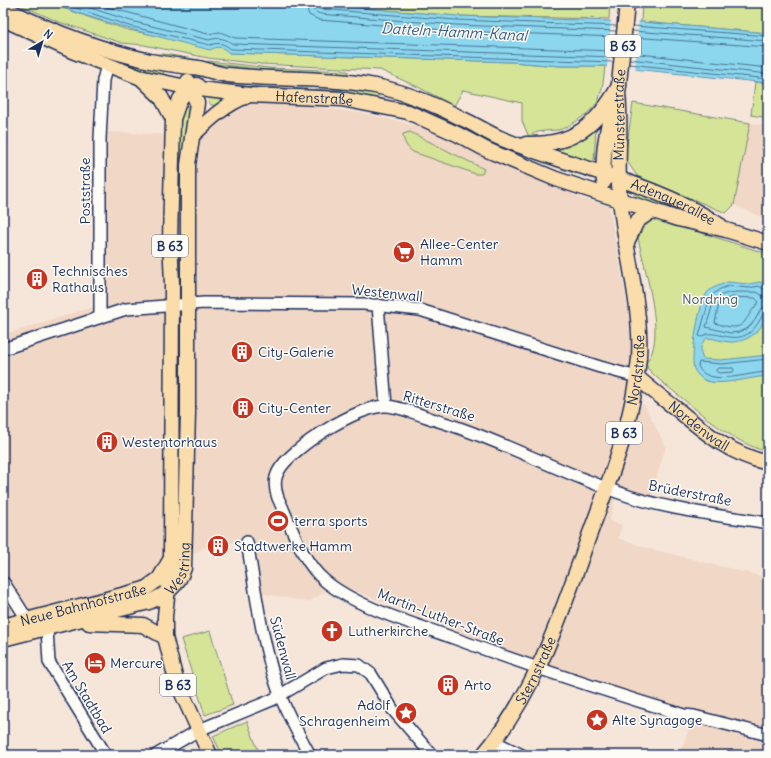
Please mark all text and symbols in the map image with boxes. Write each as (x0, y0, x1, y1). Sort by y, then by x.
water label: Datteln-Hamm-Kanal (381, 18, 530, 45)
north arrow (22, 22, 62, 62)
text: N (41, 26, 55, 42)
road number: B 63 (605, 35, 641, 57)
street label: Münsterstraße (609, 68, 629, 161)
street label: Hafenstraße (275, 87, 355, 110)
street label: Poststraße (76, 158, 94, 224)
street label: Adenauerallee (628, 175, 719, 229)
road number: B 63 (152, 235, 188, 257)
place label: Allee-Center Hamm (420, 235, 499, 269)
supermarket icon: Allee-Center Hamm (391, 239, 417, 265)
place label: Technisches Rathaus (52, 262, 128, 296)
building icon: Technisches Rathaus (24, 266, 50, 292)
street label: Westenwall (350, 280, 424, 306)
park label: Nordring (682, 290, 738, 308)
street label: Nordstraße (623, 334, 648, 407)
building icon: City-Galerie (229, 339, 255, 365)
place label: City-Galerie (258, 343, 334, 361)
street label: Ritterstraße (401, 387, 477, 425)
building icon: City-Center (230, 395, 256, 421)
street label: Nordenwall (665, 397, 732, 455)
place label: City-Center (258, 399, 331, 417)
road number: B 63 (606, 422, 642, 444)
building icon: Westentorhaus (94, 429, 120, 455)
place label: Westentorhaus (122, 433, 217, 451)
street label: Brüderstraße (647, 476, 733, 510)
sports icon: terra sports (265, 508, 291, 534)
place label: terra sports (294, 512, 368, 530)
building icon: Stadtwerke Hamm (205, 533, 231, 559)
place label: Stadtwerke Hamm (234, 537, 352, 555)
street label: Westring (161, 542, 194, 599)
street label: Neue Bahnhofstraße (18, 580, 148, 630)
street label: Martin-Luther-Straße (375, 585, 507, 649)
street label: Südenwall (266, 614, 300, 682)
church icon: Lutherkirche (319, 618, 345, 644)
place label: Lutherkirche (348, 622, 428, 640)
street label: Sternstraße (512, 634, 560, 708)
hotel icon: Mercure (82, 650, 108, 676)
place label: Mercure (110, 654, 163, 672)
street label: Am Stadtbad (58, 657, 116, 737)
building icon: Arto (435, 672, 461, 698)
road number: B 63 (160, 674, 196, 696)
place label: Arto (464, 676, 491, 694)
place label: Adolf Schragenheim (299, 696, 390, 730)
place icon: Adolf Schragenheim (393, 700, 419, 726)
place icon: Alte Synagoge (584, 707, 610, 733)
place label: Alte Synagoge (612, 711, 702, 729)

